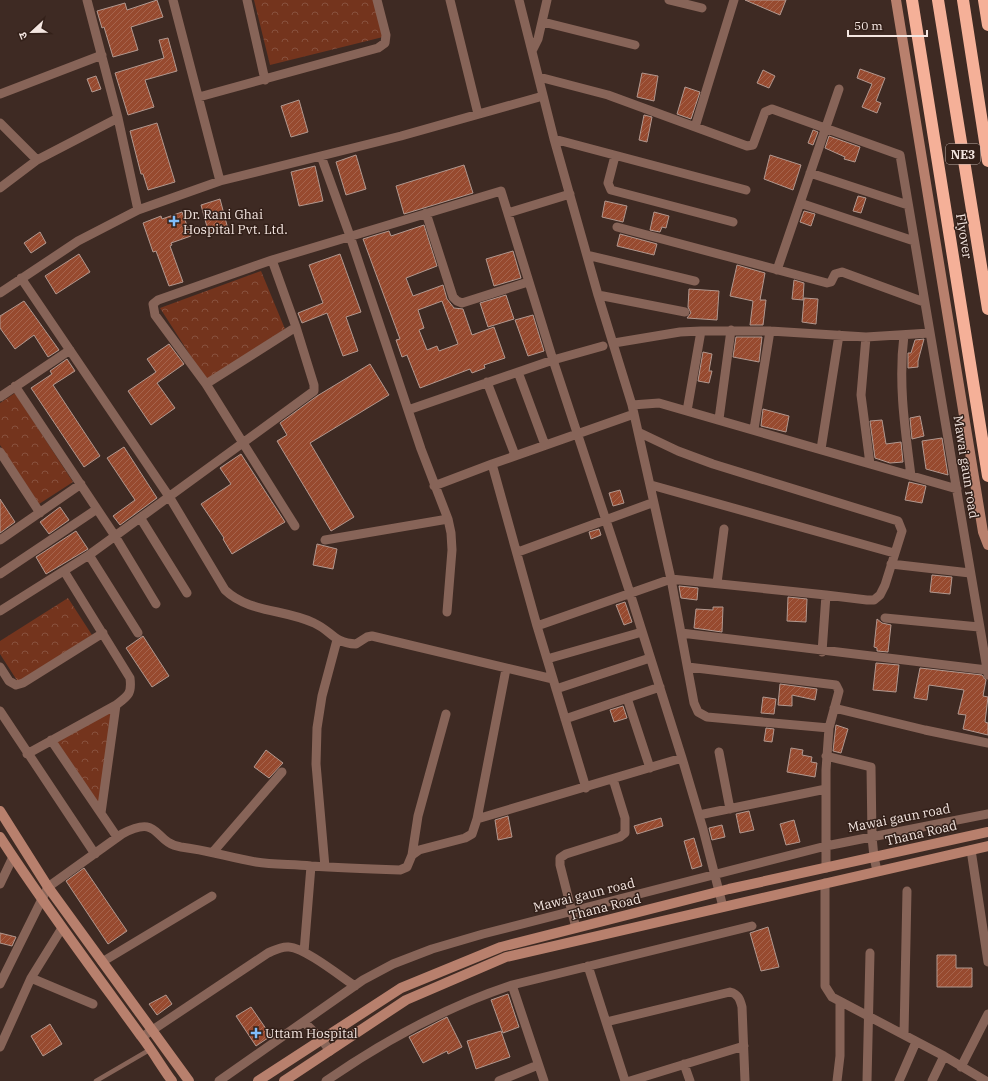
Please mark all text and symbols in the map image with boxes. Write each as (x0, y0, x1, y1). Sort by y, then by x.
north arrow (12, 12, 52, 52)
scale bar (848, 12, 927, 38)
text: 50 m (854, 18, 883, 33)
text: उ (15, 30, 30, 41)
road number: NE3 (946, 144, 980, 164)
place label: Dr. Rani Ghai Hospital Pvt. Ltd. (183, 206, 288, 238)
street label: Flyover (952, 212, 976, 260)
marker: Dr. Rani Ghai Hospital Pvt. Ltd. (168, 215, 180, 227)
street label: Mawai gaun road (949, 414, 983, 520)
street label: Mawai gaun road (846, 800, 952, 836)
street label: Thana Road (883, 816, 959, 850)
street label: Mawai gaun road (531, 874, 637, 916)
street label: Thana Road (567, 890, 643, 924)
place label: Uttam Hospital (265, 1025, 358, 1042)
marker: Uttam Hospital (250, 1027, 262, 1039)

